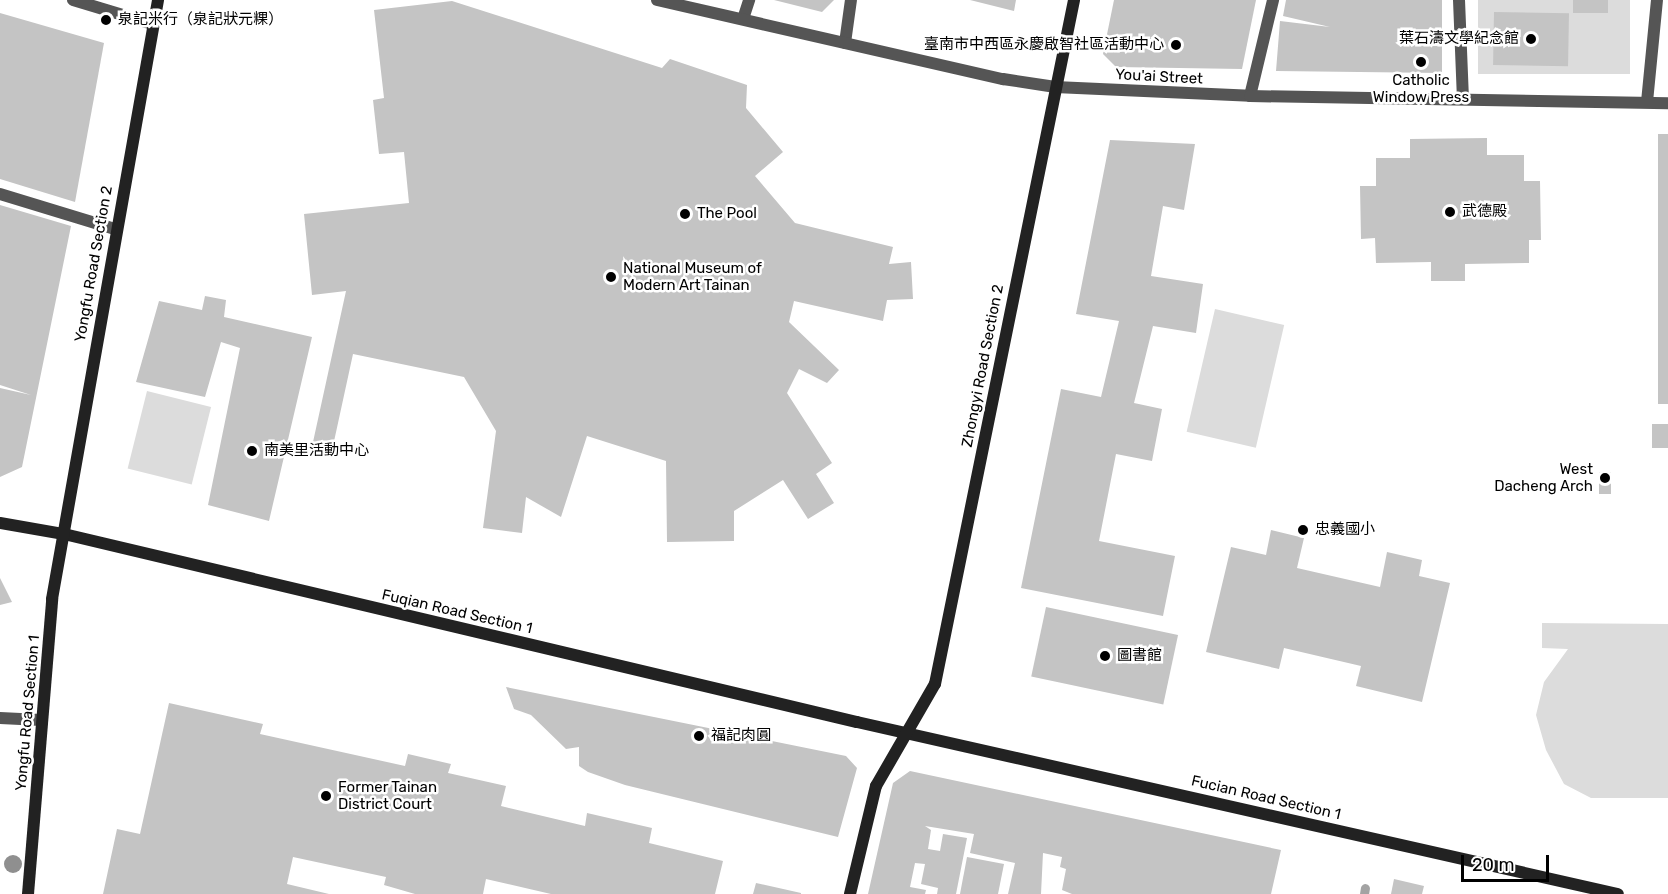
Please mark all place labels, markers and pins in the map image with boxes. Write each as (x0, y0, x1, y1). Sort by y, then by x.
place label: 泉記米行（泉記狀元粿） (118, 11, 283, 29)
marker: 泉記米行（泉記狀元粿） (99, 13, 113, 27)
place label: 葉石濤文學紀念館 (1399, 30, 1519, 48)
marker: 葉石濤文學紀念館 (1524, 32, 1538, 46)
place label: 臺南市中西區永慶啟智社區活動中心 (924, 36, 1164, 54)
marker: 臺南市中西區永慶啟智社區活動中心 (1169, 38, 1183, 52)
marker: Catholic Window Press (1414, 55, 1428, 69)
place label: Catholic Window Press (1373, 71, 1469, 106)
place label: 武德殿 (1462, 203, 1507, 221)
place label: The Pool (697, 205, 757, 223)
marker: 武德殿 (1443, 205, 1457, 219)
marker: The Pool (678, 207, 692, 221)
place label: National Museum of Modern Art Tainan (623, 259, 762, 294)
marker: National Museum of Modern Art Tainan (604, 270, 618, 284)
place label: 南美里活動中心 (264, 442, 369, 460)
marker: 南美里活動中心 (245, 444, 259, 458)
place label: West Dacheng Arch (1494, 460, 1593, 495)
marker: West Dacheng Arch (1598, 471, 1612, 485)
place label: 忠義國小 (1315, 521, 1375, 539)
marker: 忠義國小 (1296, 523, 1310, 537)
place label: 圖書館 (1117, 647, 1162, 665)
marker: 圖書館 (1098, 649, 1112, 663)
place label: 福記肉圓 (711, 727, 771, 745)
marker: 福記肉圓 (692, 729, 706, 743)
place label: Former Tainan District Court (338, 778, 438, 813)
marker: Former Tainan District Court (319, 789, 333, 803)

